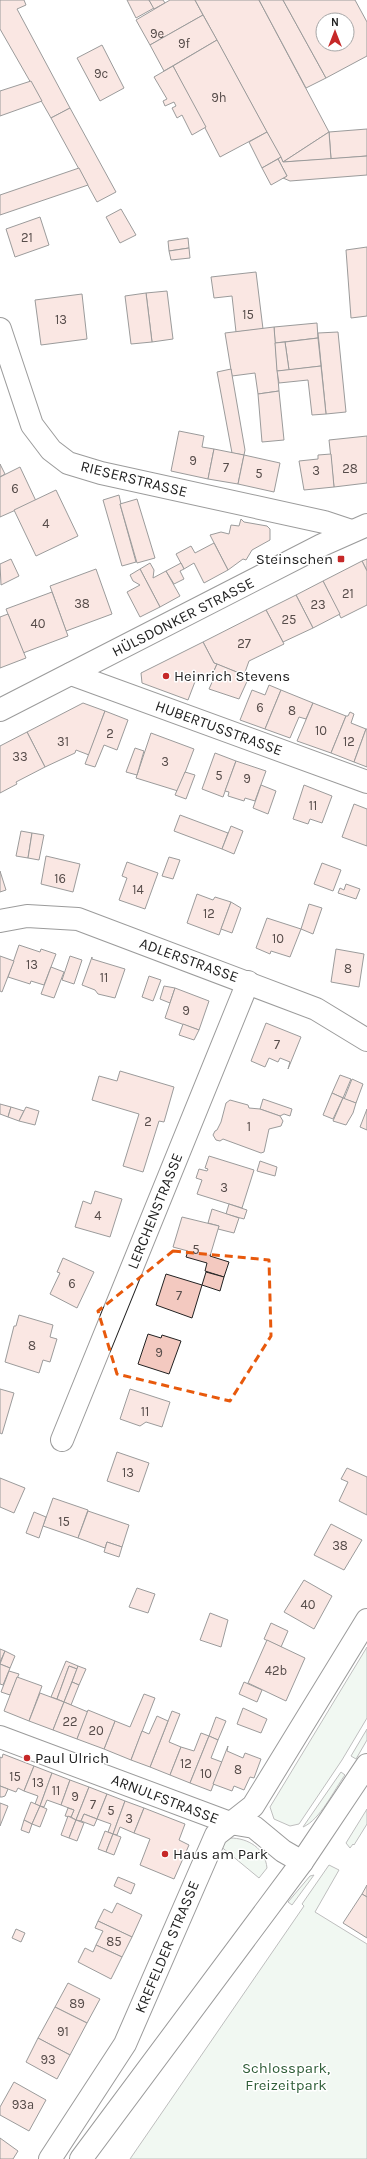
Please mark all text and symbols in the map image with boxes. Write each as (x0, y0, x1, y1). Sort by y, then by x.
north arrow (315, 12, 355, 52)
text: N (331, 16, 339, 29)
house number: 9e (150, 26, 164, 41)
house number: 9f (178, 36, 191, 51)
house number: 9c (94, 66, 108, 81)
house number: 9h (211, 90, 227, 105)
house number: 21 (21, 230, 33, 245)
house number: 15 (242, 307, 254, 322)
house number: 13 (55, 312, 67, 327)
house number: 9 (189, 453, 197, 468)
street label: RIESERSTRASSE (79, 457, 189, 501)
house number: 7 (223, 460, 229, 475)
house number: 28 (342, 461, 358, 476)
house number: 3 (312, 463, 320, 478)
house number: 5 (255, 466, 263, 481)
house number: 6 (11, 481, 19, 496)
house number: 4 (42, 516, 50, 531)
place label: Steinschen (256, 550, 333, 568)
marker: Steinschen (336, 554, 346, 564)
street label: HÜLSDONKER STRASSE (109, 573, 257, 661)
house number: 21 (342, 586, 354, 601)
house number: 38 (74, 596, 90, 611)
house number: 23 (310, 597, 326, 612)
house number: 25 (282, 612, 296, 627)
house number: 40 (31, 616, 46, 631)
house number: 27 (237, 636, 251, 651)
place label: Heinrich Stevens (174, 667, 290, 685)
marker: Heinrich Stevens (161, 671, 171, 681)
street label: HUBERTUSSTRASSE (153, 697, 285, 759)
house number: 6 (256, 700, 264, 715)
house number: 8 (288, 703, 296, 718)
house number: 10 (315, 723, 327, 738)
house number: 2 (106, 726, 114, 741)
house number: 31 (57, 734, 69, 749)
house number: 12 (343, 734, 355, 749)
house number: 33 (12, 749, 28, 764)
house number: 3 (161, 754, 169, 769)
house number: 5 (215, 768, 223, 783)
house number: 9 (243, 771, 251, 786)
house number: 11 (309, 798, 317, 813)
house number: 16 (54, 871, 66, 886)
house number: 14 (132, 882, 144, 897)
house number: 12 (203, 906, 215, 921)
house number: 10 (272, 931, 284, 946)
street label: ADLERSTRASSE (137, 934, 241, 986)
house number: 13 (26, 957, 38, 972)
house number: 8 (344, 961, 352, 976)
house number: 11 (100, 970, 108, 985)
house number: 9 (182, 1003, 190, 1018)
house number: 7 (274, 1037, 280, 1052)
house number: 2 (144, 1114, 152, 1129)
house number: 1 (247, 1119, 251, 1134)
street label: LERCHENSTRASSE (124, 1150, 186, 1272)
house number: 3 (220, 1180, 228, 1195)
house number: 4 (94, 1208, 102, 1223)
house number: 5 (192, 1242, 200, 1257)
house number: 6 (68, 1276, 76, 1291)
house number: 7 (176, 1288, 182, 1303)
house number: 8 (28, 1338, 36, 1353)
house number: 9 (155, 1345, 163, 1360)
house number: 11 (141, 1404, 149, 1419)
house number: 13 (122, 1465, 134, 1480)
house number: 15 (58, 1514, 70, 1529)
house number: 38 (332, 1538, 348, 1553)
house number: 40 (301, 1597, 316, 1612)
house number: 42b (265, 1663, 287, 1678)
house number: 22 (62, 1714, 78, 1729)
house number: 20 (88, 1723, 104, 1738)
place label: Paul Ulrich (35, 1749, 109, 1767)
marker: Paul Ulrich (22, 1753, 32, 1763)
house number: 12 (180, 1756, 192, 1771)
house number: 8 (234, 1762, 242, 1777)
house number: 10 (200, 1766, 212, 1781)
house number: 15 (9, 1769, 21, 1784)
street label: ARNULFSTRASSE (109, 1770, 221, 1828)
house number: 13 (32, 1775, 44, 1790)
house number: 11 (52, 1783, 60, 1798)
house number: 9 (71, 1789, 79, 1804)
house number: 7 (90, 1797, 96, 1812)
house number: 5 (107, 1803, 115, 1818)
house number: 3 (125, 1811, 133, 1826)
place label: Haus am Park (173, 1845, 268, 1863)
marker: Haus am Park (160, 1849, 170, 1859)
street label: KREFELDER STRASSE (131, 1878, 203, 2016)
house number: 85 (106, 1934, 122, 1949)
house number: 89 (69, 1996, 85, 2011)
house number: 91 (57, 2024, 69, 2039)
house number: 93 (40, 2052, 56, 2067)
park label: Schlosspark, Freizeitpark (242, 2059, 330, 2094)
house number: 93a (12, 2097, 34, 2112)

